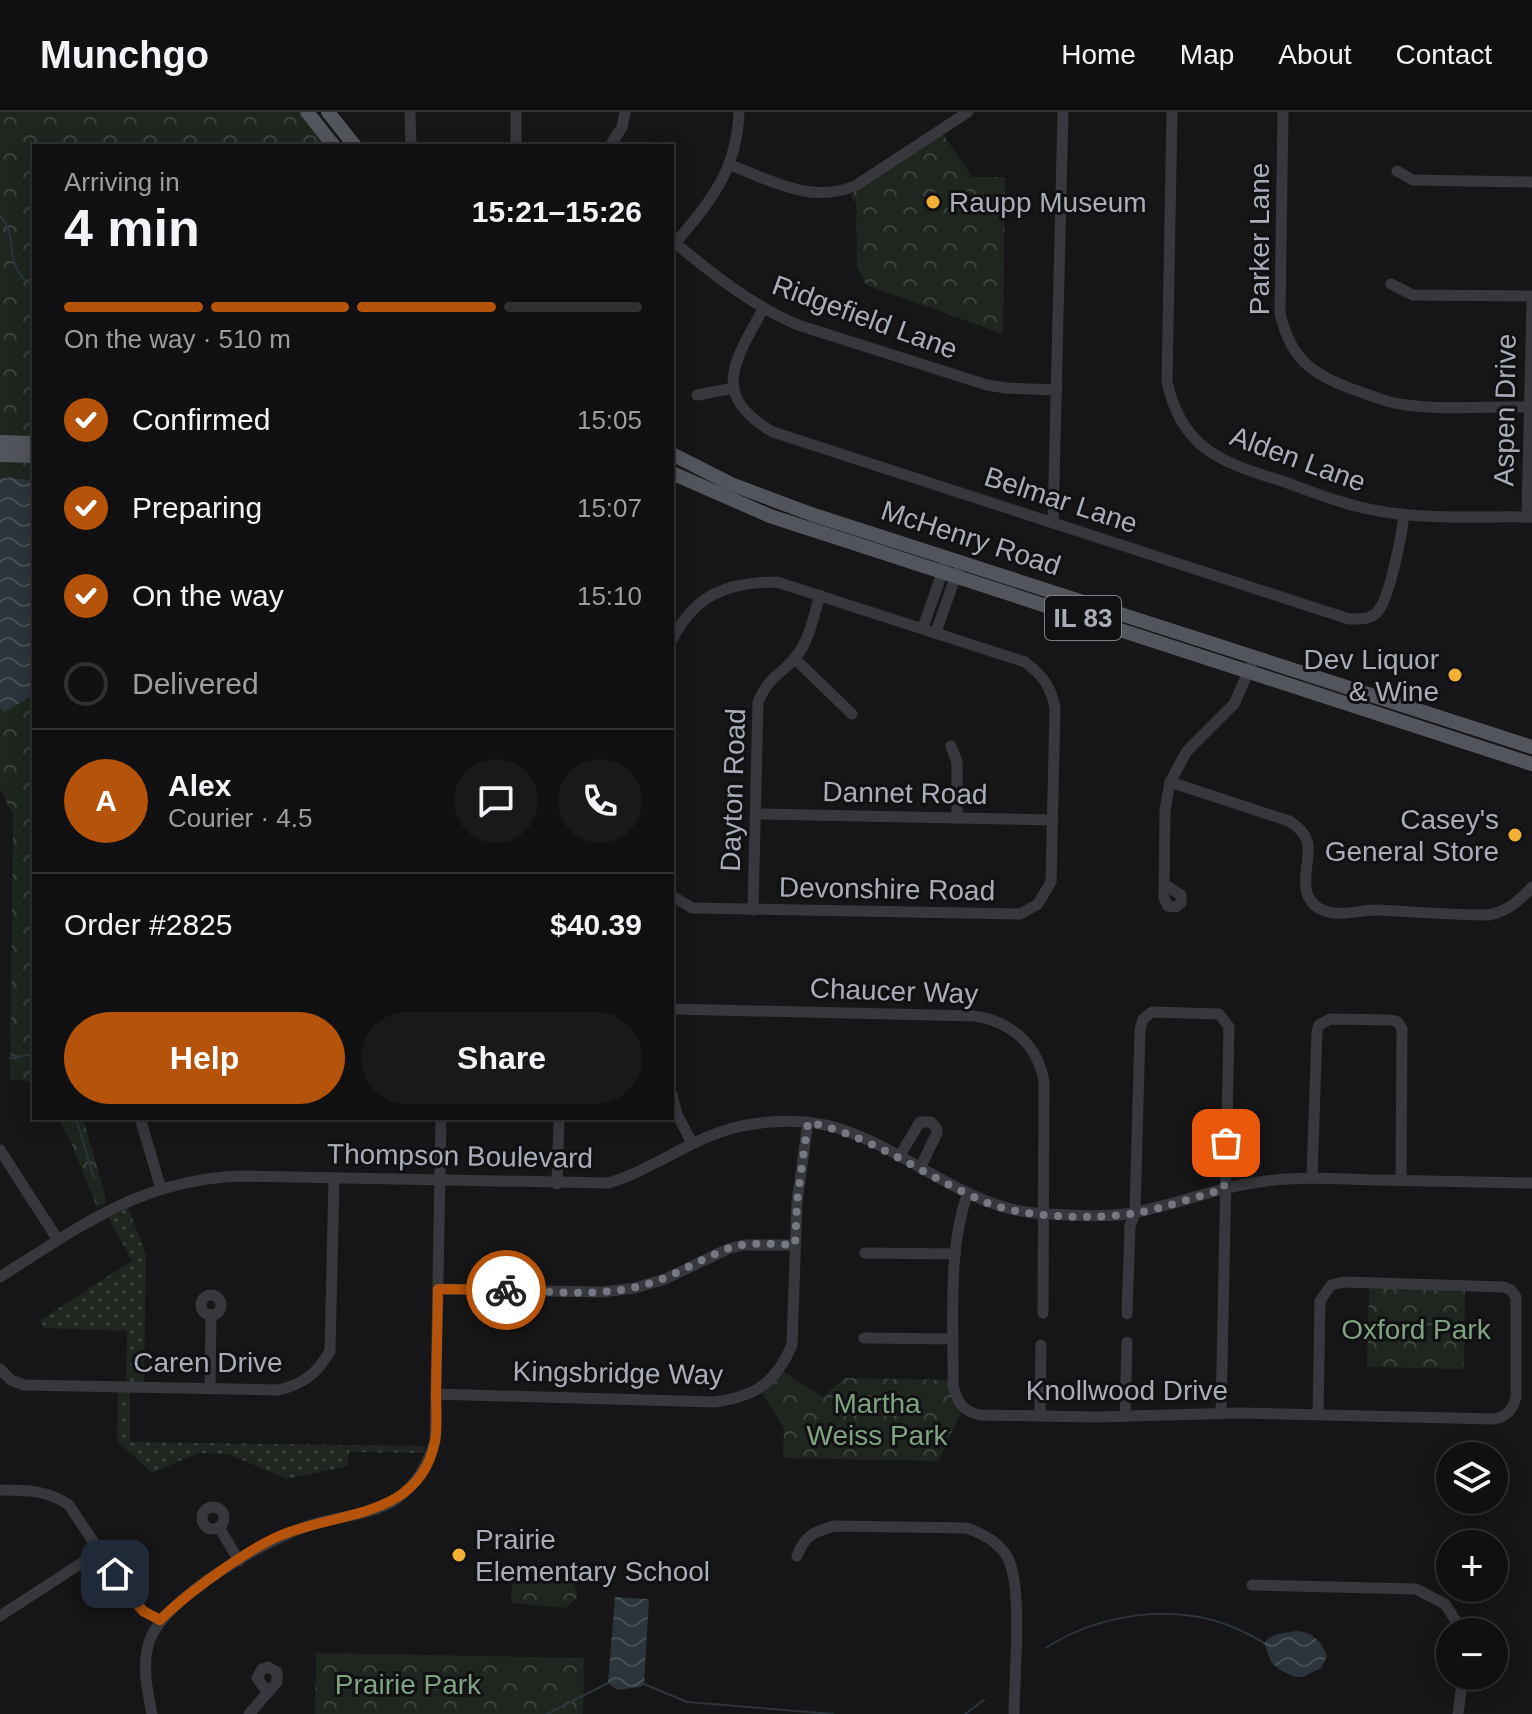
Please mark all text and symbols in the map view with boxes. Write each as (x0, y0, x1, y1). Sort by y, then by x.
text: Munchgo (40, 34, 209, 76)
text: Home (1061, 39, 1136, 70)
text: Map (1180, 39, 1234, 70)
text: About (1278, 39, 1352, 70)
text: Contact (1396, 39, 1492, 70)
street label: Parker Lane (1244, 163, 1275, 315)
text: Arriving in (64, 167, 180, 197)
place label: Raupp Museum (949, 187, 1147, 218)
marker: Raupp Museum (924, 193, 942, 211)
text: 15:21–15:26 (472, 195, 642, 228)
text: 4 min (64, 199, 200, 257)
street label: Ridgefield Lane (768, 269, 962, 365)
text: On the way · 510 m (64, 324, 291, 354)
street label: Aspen Drive (1488, 333, 1522, 487)
icon: check (64, 398, 108, 442)
text: Confirmed (132, 403, 270, 436)
text: 15:05 (577, 405, 642, 435)
street label: Alden Lane (1226, 420, 1370, 498)
street label: Belmar Lane (981, 461, 1141, 539)
icon: check (64, 486, 108, 530)
text: Preparing (132, 491, 262, 524)
text: 15:07 (577, 493, 642, 523)
street label: McHenry Road (877, 494, 1065, 582)
icon: check (64, 574, 108, 618)
text: On the way (132, 579, 284, 612)
text: 15:10 (577, 581, 642, 611)
road number: IL 83 (1045, 596, 1121, 640)
place label: Dev Liquor & Wine (1304, 644, 1439, 707)
marker: Dev Liquor & Wine (1446, 666, 1464, 684)
text: Delivered (132, 667, 259, 700)
street label: Dayton Road (715, 708, 751, 872)
button: chat (454, 759, 538, 843)
button: phone (558, 759, 642, 843)
text: Alex (168, 769, 231, 802)
street label: Dannet Road (822, 776, 988, 810)
text: A (95, 784, 117, 817)
text: Courier · 4.5 (168, 803, 313, 833)
place label: Casey's General Store (1325, 804, 1499, 867)
marker: Casey's General Store (1506, 826, 1524, 844)
street label: Devonshire Road (779, 872, 995, 906)
text: Order #2825 (64, 908, 232, 941)
text: $40.39 (550, 908, 642, 941)
street label: Chaucer Way (809, 973, 979, 1009)
button: Help (64, 1012, 345, 1104)
button: Share (361, 1012, 642, 1104)
pin (1192, 1109, 1260, 1177)
icon: bag (1204, 1121, 1248, 1165)
street label: Thompson Boulevard (327, 1138, 593, 1174)
courier (466, 1250, 546, 1330)
icon: bike (484, 1268, 528, 1312)
park label: Oxford Park (1341, 1314, 1492, 1345)
street label: Caren Drive (133, 1347, 283, 1378)
street label: Kingsbridge Way (512, 1356, 724, 1390)
street label: Knollwood Drive (1026, 1375, 1228, 1406)
park label: Martha Weiss Park (806, 1388, 949, 1451)
map controls (1436, 1442, 1508, 1690)
button: layers (1436, 1442, 1508, 1514)
place label: Prairie Elementary School (475, 1524, 710, 1587)
button: + (1436, 1530, 1508, 1602)
pin (81, 1540, 149, 1608)
marker: Prairie Elementary School (450, 1546, 468, 1564)
icon: home (93, 1552, 137, 1596)
button: − (1436, 1618, 1508, 1690)
park label: Prairie Park (335, 1669, 482, 1700)

